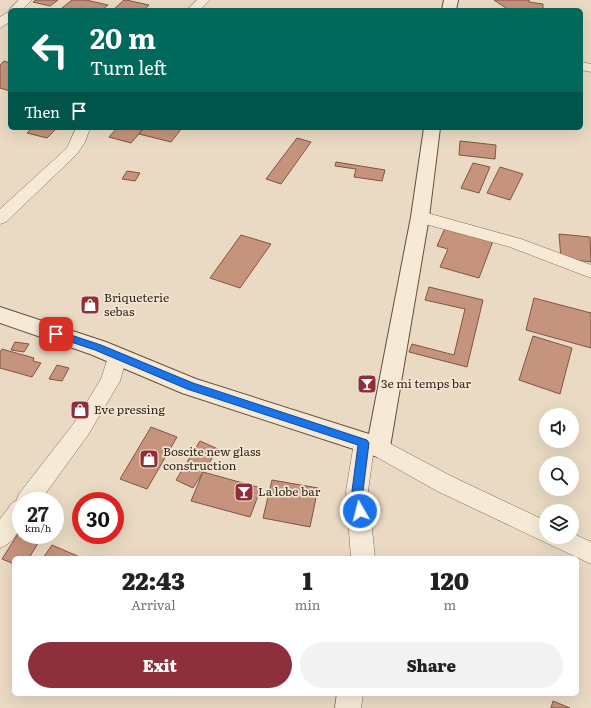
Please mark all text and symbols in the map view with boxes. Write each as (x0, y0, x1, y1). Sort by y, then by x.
text: 20 m (90, 16, 156, 58)
icon: left (24, 24, 76, 76)
text: Turn left (90, 54, 167, 81)
text: Then (24, 100, 60, 123)
icon: arrive (68, 100, 90, 122)
place label: Briqueterie sebas (104, 288, 169, 320)
shop icon: Briqueterie sebas (79, 294, 101, 316)
pin (39, 317, 73, 351)
icon: arrive (45, 323, 67, 345)
bar icon: 3e mi temps bar (356, 373, 378, 395)
place label: 3e mi temps bar (381, 374, 471, 392)
shop icon: Eve pressing (69, 399, 91, 421)
place label: Eve pressing (94, 400, 165, 418)
map controls (539, 408, 579, 544)
button: sound (539, 408, 579, 448)
place label: Boscite new glass construction (163, 442, 261, 474)
shop icon: Boscite new glass construction (138, 448, 160, 470)
button: search (539, 456, 579, 496)
bar icon: La lobe bar (233, 481, 255, 503)
place label: La lobe bar (258, 482, 321, 500)
position arrow (339, 490, 381, 532)
speed limit sign: 30 (72, 492, 124, 544)
text: 27 (27, 498, 49, 528)
button: layers (539, 504, 579, 544)
text: km/h (25, 520, 51, 535)
text: 22:43 (122, 562, 185, 597)
text: 1 (303, 562, 313, 597)
text: 120 (430, 562, 469, 597)
text: Arrival (131, 595, 176, 614)
text: min (295, 595, 320, 614)
text: m (443, 595, 456, 614)
button: Exit (28, 642, 292, 688)
button: Share (300, 642, 563, 688)

